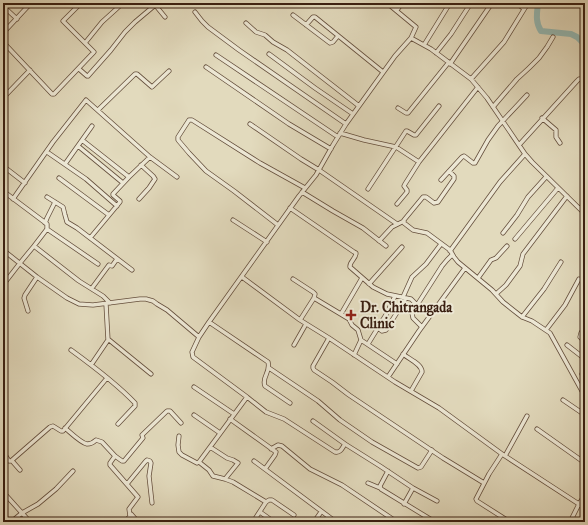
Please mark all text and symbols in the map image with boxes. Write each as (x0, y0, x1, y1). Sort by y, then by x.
place label: Dr. Chitrangada Clinic (360, 299, 453, 332)
marker: Dr. Chitrangada Clinic (345, 309, 357, 321)

